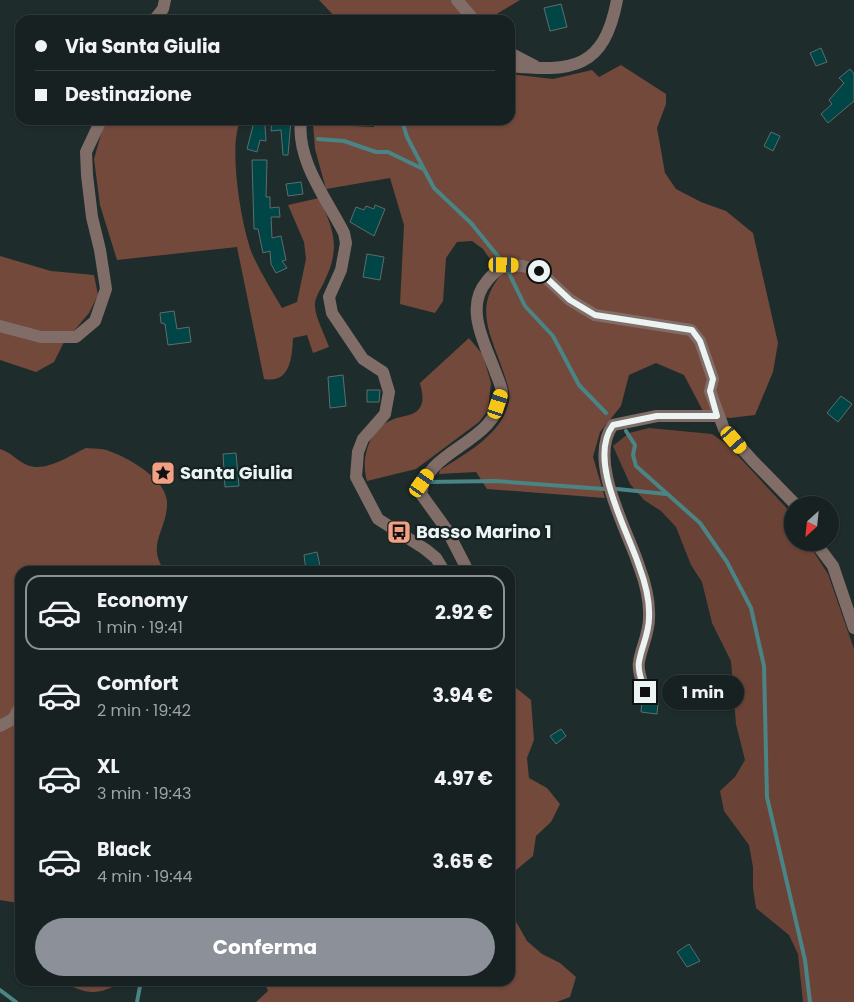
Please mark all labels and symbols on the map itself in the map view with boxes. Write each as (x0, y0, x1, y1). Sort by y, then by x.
car (488, 257, 519, 273)
route start (528, 260, 550, 282)
car (486, 387, 509, 421)
car (718, 424, 749, 456)
place icon: Santa Giulia (150, 460, 176, 486)
place label: Santa Giulia (180, 460, 293, 485)
car (407, 466, 436, 500)
north arrow (784, 496, 839, 551)
bus stop icon: Basso Marino 1 (386, 519, 412, 545)
place label: Basso Marino 1 (416, 519, 551, 544)
callout: 1 min (662, 674, 745, 710)
route end (634, 681, 656, 703)

